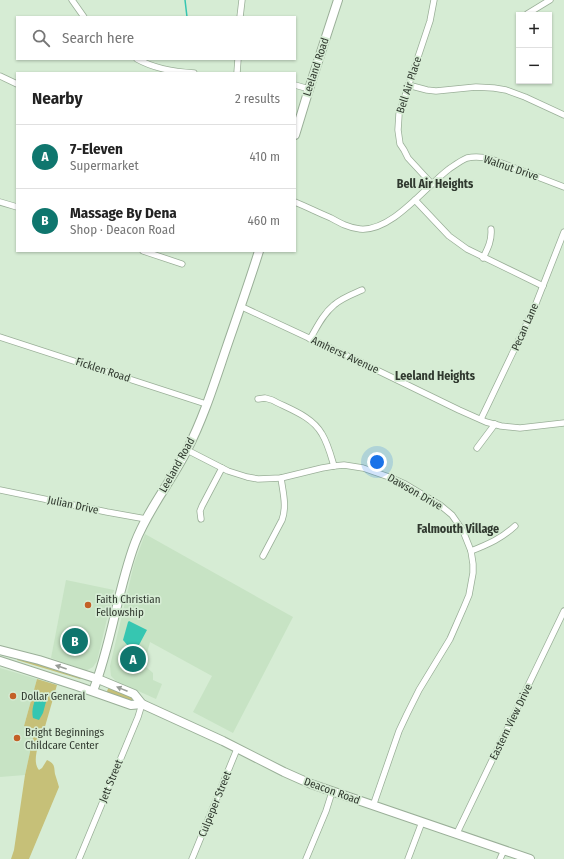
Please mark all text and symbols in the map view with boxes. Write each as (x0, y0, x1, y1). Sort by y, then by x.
map controls (516, 12, 552, 84)
button: + (516, 12, 552, 48)
search box (16, 16, 296, 60)
icon: search (30, 27, 52, 49)
text: Search here (62, 29, 134, 47)
street label: Leeland Road (300, 36, 332, 98)
button: − (516, 48, 552, 84)
street label: Bell Air Place (394, 55, 424, 115)
text: Nearby (32, 88, 83, 109)
text: 2 results (235, 91, 280, 106)
text: 7-Eleven (70, 140, 123, 158)
text: A (41, 149, 49, 164)
text: 410 m (250, 149, 280, 164)
street label: Walnut Drive (482, 153, 540, 183)
text: Supermarket (70, 158, 139, 173)
district label: Bell Air Heights (397, 177, 474, 191)
text: Massage By Dena (70, 204, 177, 222)
text: B (41, 213, 49, 228)
text: 460 m (247, 213, 280, 228)
text: Shop · Deacon Road (70, 222, 175, 237)
street label: Pecan Lane (509, 301, 541, 353)
street label: Amherst Avenue (309, 334, 381, 376)
street label: Ficklen Road (74, 355, 132, 385)
district label: Leeland Heights (395, 369, 476, 383)
street label: Leeland Road (157, 435, 197, 495)
your location (367, 452, 387, 472)
street label: Dawson Drive (385, 471, 445, 513)
street label: Julian Drive (46, 493, 100, 517)
district label: Falmouth Village (417, 522, 499, 536)
place label: Faith Christian Fellowship (96, 593, 160, 619)
marker: Faith Christian Fellowship (83, 600, 93, 610)
pin: B (62, 626, 88, 656)
pin: A (120, 644, 146, 674)
one-way arrow (55, 663, 67, 669)
street label: Eastern View Drive (487, 682, 535, 762)
one-way arrow (115, 685, 127, 691)
place label: Dollar General (21, 690, 85, 703)
marker: Dollar General (8, 691, 18, 701)
place label: Bright Beginnings Childcare Center (25, 726, 104, 752)
marker: Bright Beginnings Childcare Center (12, 733, 22, 743)
street label: Jett Street (96, 757, 126, 804)
street label: Culpeper Street (196, 769, 234, 839)
street label: Deacon Road (302, 775, 362, 807)

